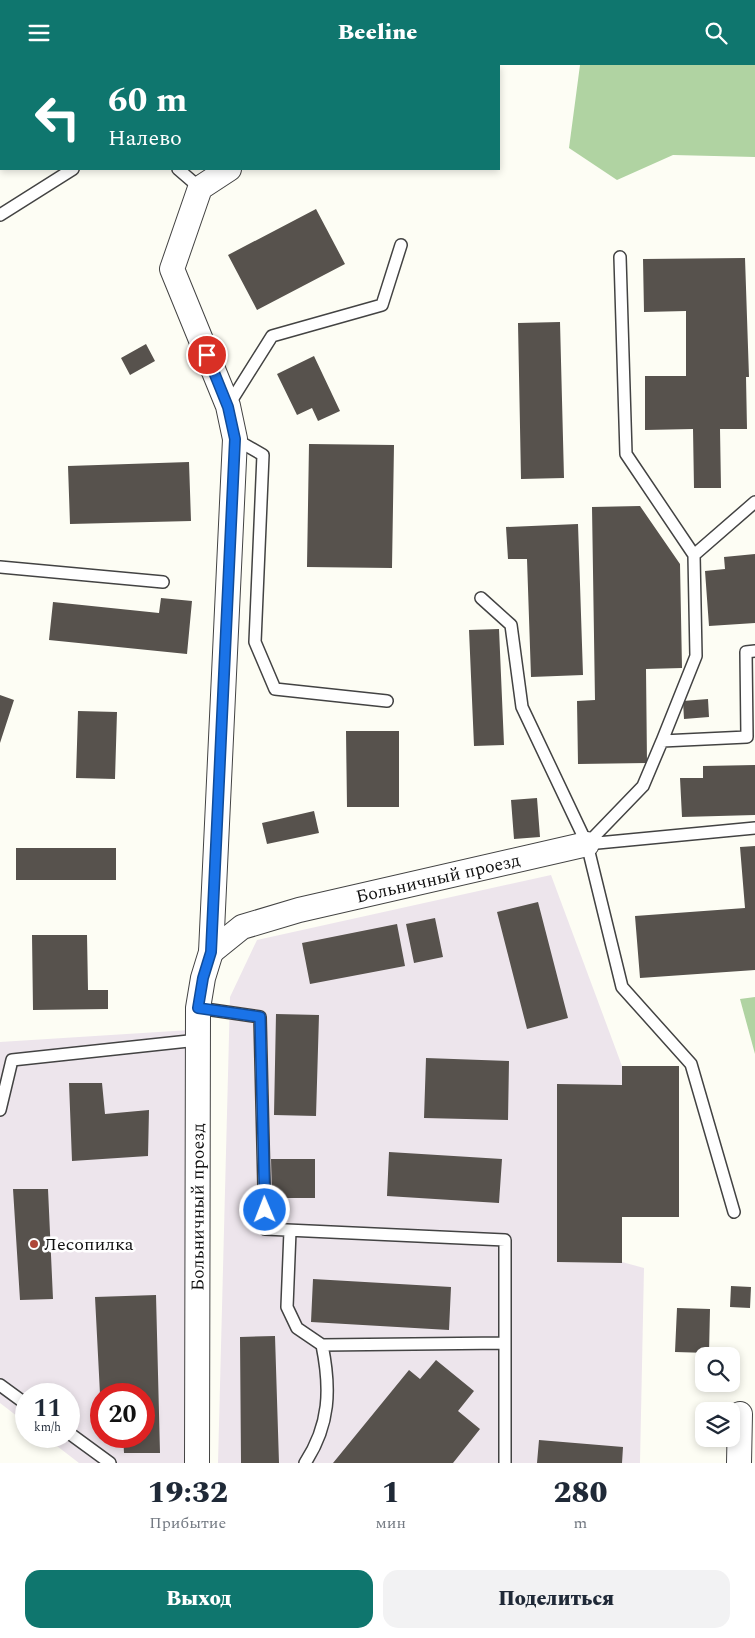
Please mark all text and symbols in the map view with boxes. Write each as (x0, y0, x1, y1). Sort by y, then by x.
text: Beeline (338, 16, 417, 49)
icon: menu (25, 19, 53, 47)
icon: search (702, 19, 730, 47)
text: 60 m (108, 74, 188, 127)
icon: left (25, 85, 90, 150)
text: Налево (108, 122, 182, 155)
pin (186, 334, 228, 376)
icon: arrive (193, 341, 221, 369)
street label: Больничный проезд (353, 847, 523, 911)
street label: Больничный проезд (184, 1123, 212, 1291)
position arrow (238, 1183, 290, 1235)
place label: Лесопилка (44, 1231, 134, 1258)
marker: Лесопилка (28, 1238, 40, 1250)
map controls (695, 1347, 740, 1447)
button: search (695, 1347, 740, 1392)
speed limit sign: 20 (90, 1383, 155, 1448)
text: 11 (33, 1390, 62, 1428)
button: layers (695, 1402, 740, 1447)
text: km/h (34, 1418, 61, 1437)
text: 19:32 (148, 1470, 228, 1516)
text: 1 (382, 1470, 400, 1516)
text: 280 (553, 1470, 607, 1516)
text: Прибытие (149, 1511, 226, 1535)
text: мин (376, 1511, 406, 1535)
text: m (574, 1511, 587, 1535)
button: Выход (25, 1570, 373, 1628)
button: Поделиться (383, 1570, 730, 1628)

